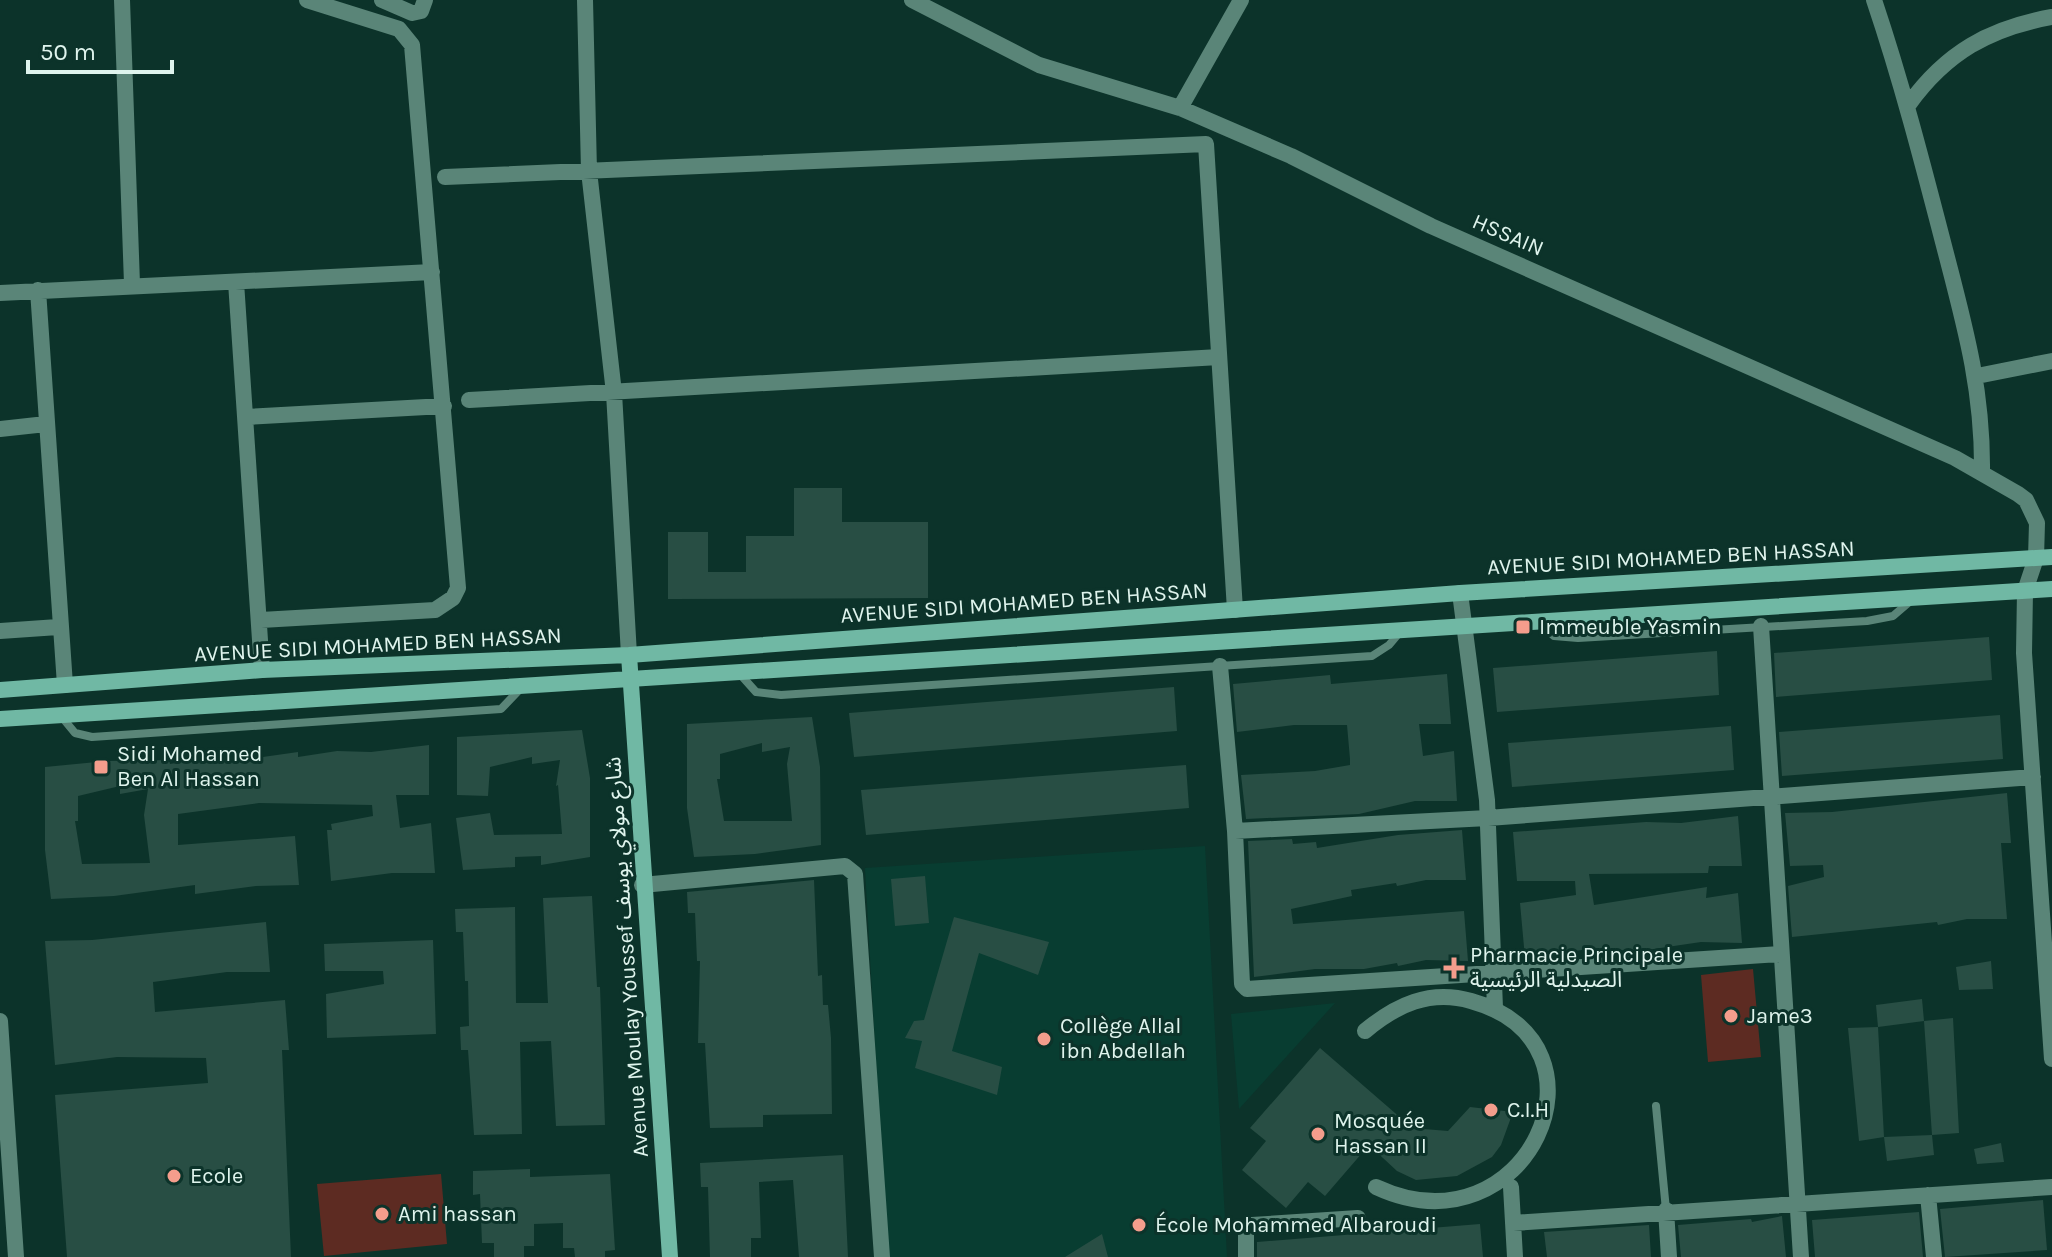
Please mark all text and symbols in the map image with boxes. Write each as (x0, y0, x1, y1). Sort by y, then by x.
scale bar (28, 24, 172, 74)
text: 50 m (40, 38, 96, 66)
street label: HSSAIN (1468, 208, 1548, 262)
street label: AVENUE SIDI MOHAMED BEN HASSAN (1487, 535, 1855, 581)
street label: AVENUE SIDI MOHAMED BEN HASSAN (840, 577, 1208, 629)
place label: Immeuble Yasmin (1539, 614, 1721, 640)
marker: Immeuble Yasmin (1514, 618, 1532, 636)
street label: AVENUE SIDI MOHAMED BEN HASSAN (194, 622, 562, 668)
place label: Sidi Mohamed Ben Al Hassan (117, 741, 263, 792)
street label: Avenue Moulay Youssef شارع مولاي يوسف (600, 756, 657, 1158)
marker: Sidi Mohamed Ben Al Hassan (92, 758, 110, 776)
place label: Pharmacie Principale الصيدلية الرئيسية (1470, 942, 1683, 993)
marker: Pharmacie Principale الصيدلية الرئيسية (1445, 959, 1463, 977)
place label: Jame3 (1747, 1003, 1813, 1029)
marker: Jame3 (1722, 1007, 1740, 1025)
place label: Collège Allal ibn Abdellah (1060, 1013, 1186, 1064)
marker: Collège Allal ibn Abdellah (1035, 1030, 1053, 1048)
place label: C.I.H (1507, 1097, 1549, 1123)
marker: C.I.H (1482, 1101, 1500, 1119)
place label: Mosquée Hassan II (1334, 1108, 1427, 1159)
marker: Mosquée Hassan II (1309, 1125, 1327, 1143)
place label: Ecole (190, 1163, 243, 1189)
marker: Ecole (165, 1167, 183, 1185)
place label: Ami hassan (398, 1201, 517, 1227)
marker: Ami hassan (373, 1205, 391, 1223)
place label: École Mohammed Albaroudi (1155, 1211, 1437, 1238)
marker: École Mohammed Albaroudi (1130, 1216, 1148, 1234)

